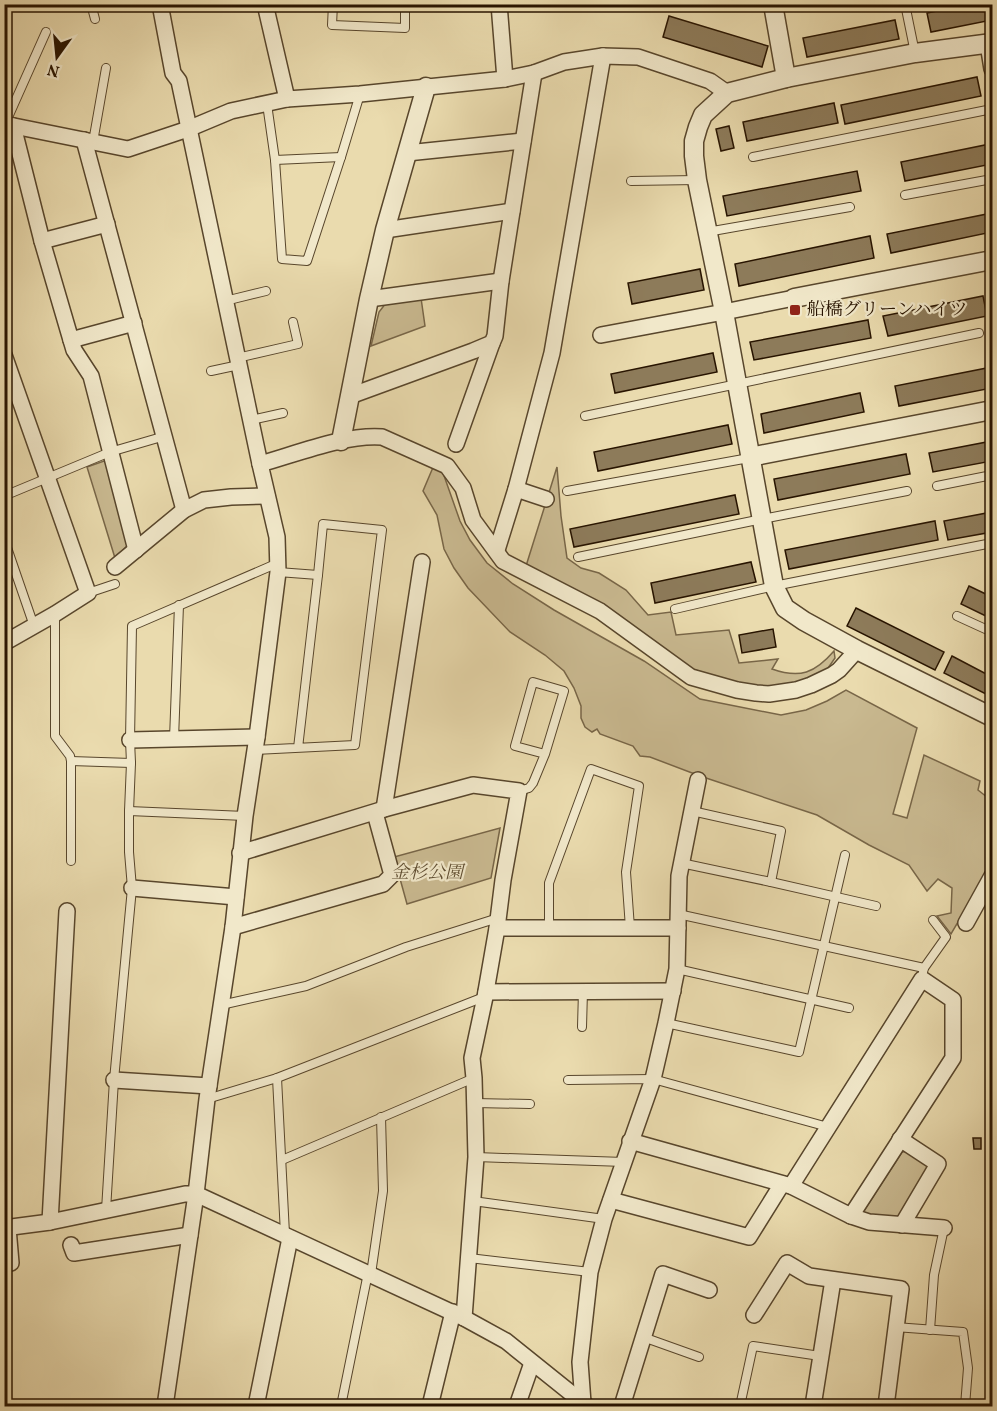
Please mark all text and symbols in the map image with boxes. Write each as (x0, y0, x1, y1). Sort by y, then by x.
north arrow (27, 27, 87, 87)
text: N (45, 57, 62, 82)
place label: 船橋グリーンハイツ (807, 298, 967, 323)
marker: 船橋グリーンハイツ (788, 303, 802, 317)
park label: 金杉公園 (391, 861, 466, 886)

